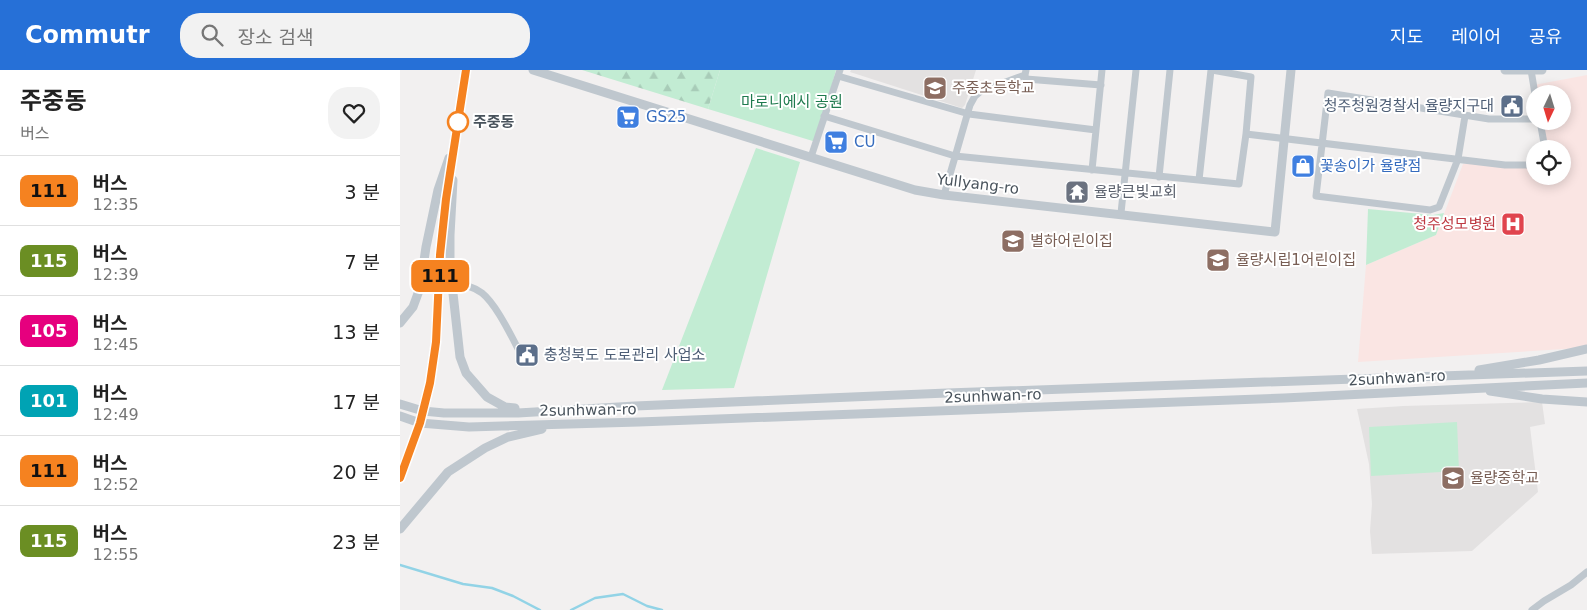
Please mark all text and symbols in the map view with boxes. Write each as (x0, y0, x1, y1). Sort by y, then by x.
search box (180, 13, 530, 58)
text: Commutr (25, 21, 150, 49)
icon: search (198, 21, 226, 49)
text: 장소 검색 (238, 26, 313, 48)
text: 지도 (1390, 26, 1423, 47)
text: 레이어 (1451, 26, 1501, 47)
text: 공유 (1529, 26, 1562, 47)
school or university icon: 주중초등학교 (922, 75, 948, 101)
place label: 주중초등학교 (952, 79, 1035, 97)
north arrow (1526, 85, 1571, 130)
map controls (1526, 85, 1571, 185)
text: 주중동 (20, 87, 86, 115)
button: heart (328, 87, 380, 139)
park label: 마로니에시 공원 (741, 93, 843, 111)
public building icon: 청주청원경찰서 율량지구대 (1499, 93, 1525, 119)
place label: 청주청원경찰서 율량지구대 (1324, 97, 1494, 115)
supermarket icon: GS25 (615, 104, 641, 130)
place label: GS25 (646, 108, 686, 126)
marker: 주중동 (447, 111, 469, 133)
place label: 주중동 (473, 113, 515, 131)
text: 버스 (20, 124, 49, 143)
supermarket icon: CU (823, 129, 849, 155)
place label: CU (854, 133, 875, 151)
button: locate (1526, 140, 1571, 185)
shop icon: 꽃송이가 율량점 (1290, 153, 1316, 179)
place label: 꽃송이가 율량점 (1320, 157, 1421, 175)
street label: Yullyang-ro (935, 170, 1020, 198)
text: 버스 (93, 172, 128, 194)
temple icon: 율량큰빛교회 (1064, 179, 1090, 205)
text: 111 (30, 180, 68, 201)
text: 3 분 (344, 181, 380, 203)
place label: 율량큰빛교회 (1094, 183, 1177, 201)
text: 12:35 (93, 195, 139, 214)
hospital icon: 청주성모병원 (1500, 211, 1526, 237)
place label: 청주성모병원 (1413, 215, 1496, 233)
school or university icon: 별하어린이집 (1000, 228, 1026, 254)
place label: 별하어린이집 (1030, 232, 1113, 250)
text: 버스 (93, 242, 128, 264)
school or university icon: 율량시립1어린이집 (1205, 247, 1231, 273)
text: 115 (30, 250, 68, 271)
text: 7 분 (344, 251, 380, 273)
place label: 율량시립1어린이집 (1236, 251, 1356, 269)
line badge: 111 (411, 260, 469, 292)
text: 12:39 (93, 265, 139, 284)
text: 111 (421, 265, 459, 286)
text: 버스 (93, 312, 128, 334)
text: 105 (30, 320, 68, 341)
text: 13 분 (332, 321, 380, 343)
text: 12:45 (93, 335, 139, 354)
public building icon: 충청북도 도로관리 사업소 (514, 342, 540, 368)
place label: 충청북도 도로관리 사업소 (544, 346, 706, 364)
street label: 2sunhwan-ro (1348, 366, 1446, 390)
text: 버스 (93, 382, 128, 404)
street label: 2sunhwan-ro (944, 385, 1042, 407)
text: 101 (30, 390, 68, 411)
text: 17 분 (332, 391, 380, 413)
street label: 2sunhwan-ro (539, 400, 637, 420)
text: 12:49 (93, 405, 139, 424)
text: 버스 (93, 452, 128, 474)
text: 111 (30, 460, 68, 481)
text: 20 분 (332, 461, 380, 483)
school or university icon: 율량중학교 (1440, 465, 1466, 491)
place label: 율량중학교 (1470, 469, 1539, 487)
text: 12:52 (93, 475, 139, 494)
text: 버스 (93, 522, 128, 544)
text: 115 (30, 530, 68, 551)
text: 23 분 (332, 531, 380, 553)
text: 12:55 (93, 545, 139, 564)

